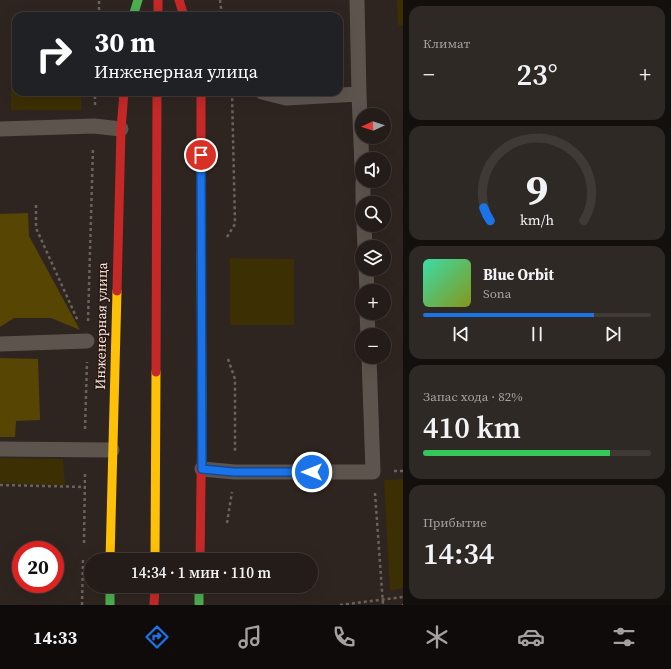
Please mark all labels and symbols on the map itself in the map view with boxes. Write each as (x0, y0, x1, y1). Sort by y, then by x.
north arrow (355, 108, 391, 144)
pin (184, 138, 218, 172)
street label: Инженерная улица (90, 261, 112, 390)
position arrow (291, 451, 333, 493)
speed limit sign: 20 (12, 541, 64, 593)

